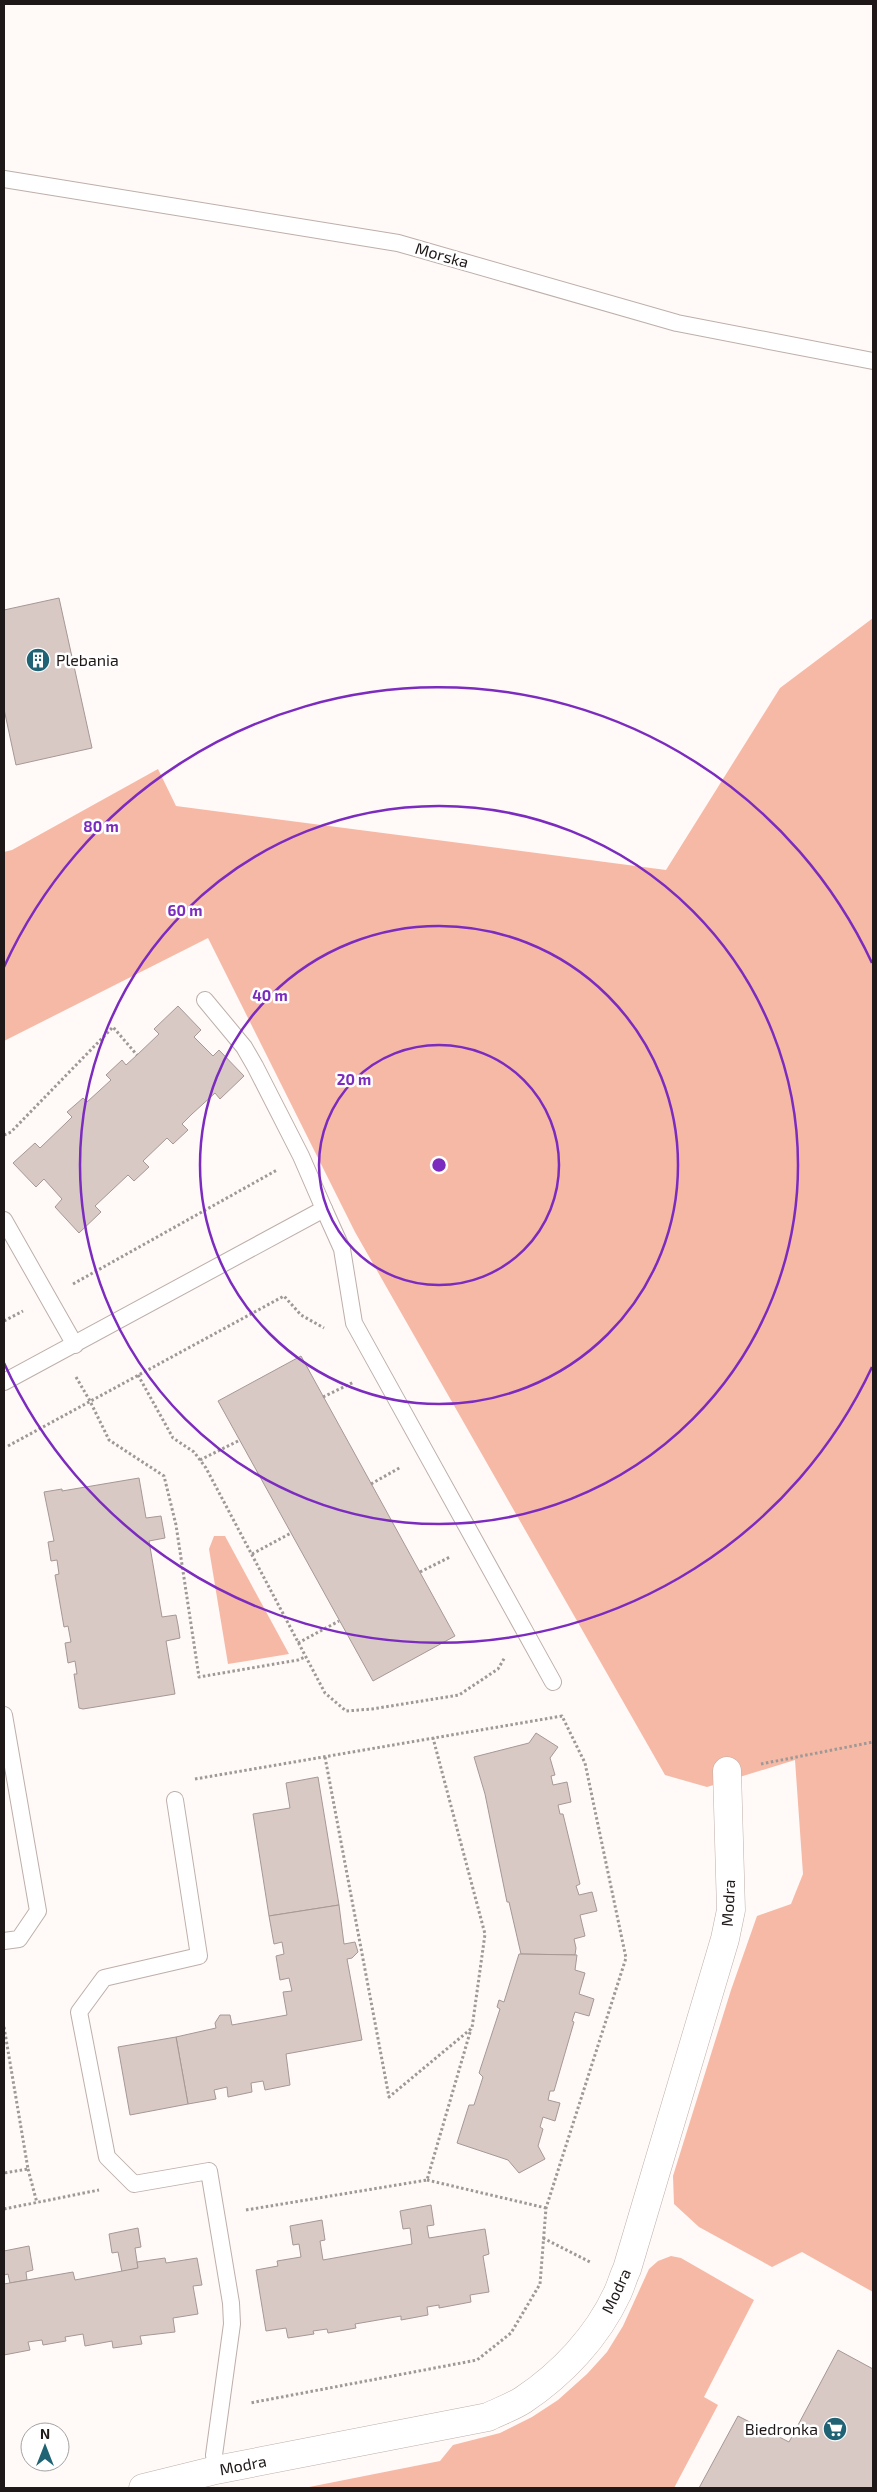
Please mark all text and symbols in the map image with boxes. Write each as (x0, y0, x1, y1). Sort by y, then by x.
street label: Morska (413, 238, 471, 271)
building icon: Plebania (25, 647, 51, 673)
place label: Plebania (56, 650, 119, 669)
text: 80 m (83, 817, 119, 835)
text: 60 m (168, 901, 202, 919)
text: 40 m (252, 986, 288, 1004)
text: 20 m (337, 1070, 371, 1088)
centre of rings (430, 1156, 448, 1174)
street label: Modra (717, 1879, 738, 1927)
street label: Modra (597, 2265, 634, 2316)
supermarket icon: Biedronka (822, 2416, 848, 2442)
place label: Biedronka (745, 2419, 818, 2438)
north arrow (20, 2422, 70, 2472)
text: N (40, 2425, 50, 2442)
street label: Modra (218, 2451, 268, 2478)

